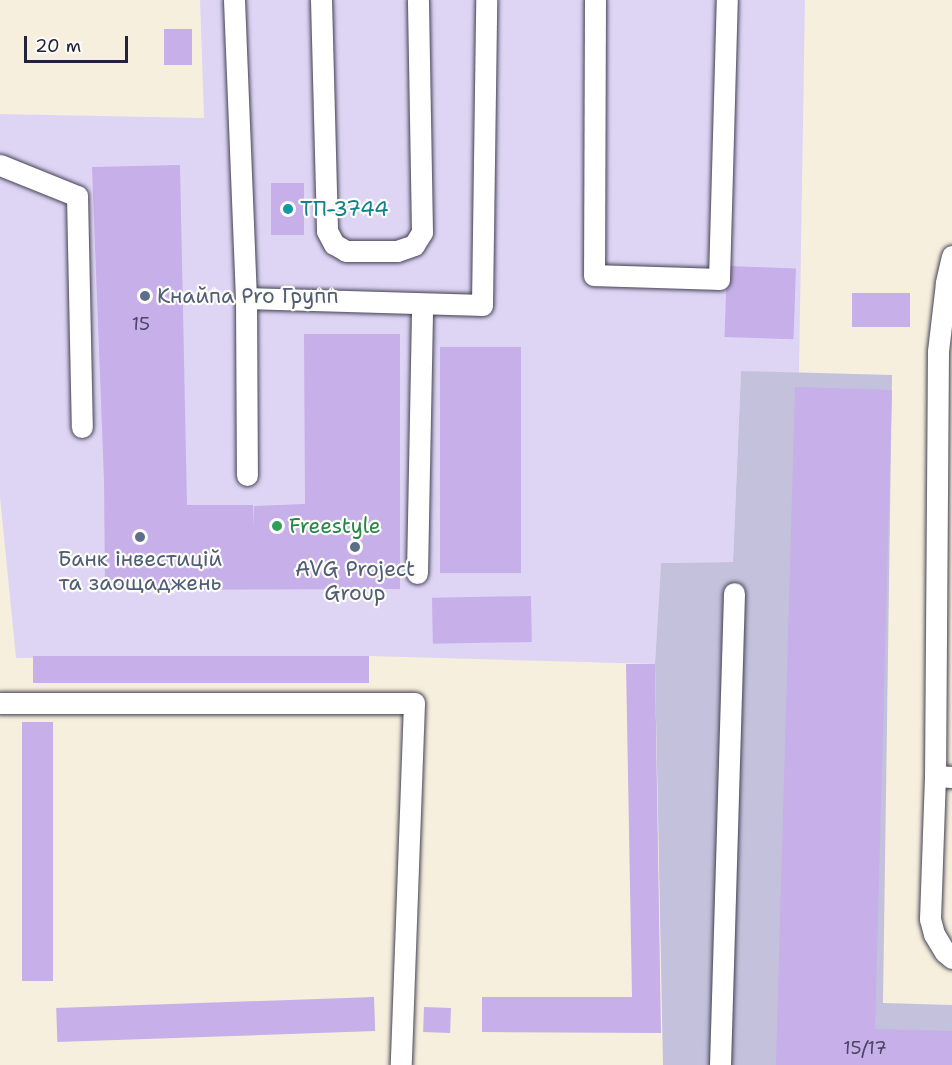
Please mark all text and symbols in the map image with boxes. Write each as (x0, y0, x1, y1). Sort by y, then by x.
scale bar (27, 24, 130, 62)
text: 20 m (35, 34, 81, 58)
place label: ТП-3744 (300, 196, 389, 222)
marker: ТП-3744 (281, 202, 295, 216)
place label: Кнайпа Pro Групп (157, 283, 338, 309)
marker: Кнайпа Pro Групп (138, 289, 152, 303)
house number: 15 (132, 313, 150, 335)
place label: Freestyle (289, 513, 381, 539)
marker: Freestyle (270, 519, 284, 533)
marker: Банк інвестицій та заощаджень (133, 530, 147, 544)
marker: AVG Project Group (348, 540, 362, 554)
place label: Банк інвестицій та заощаджень (58, 546, 222, 596)
place label: AVG Project Group (295, 556, 415, 606)
house number: 15/17 (843, 1037, 887, 1059)

